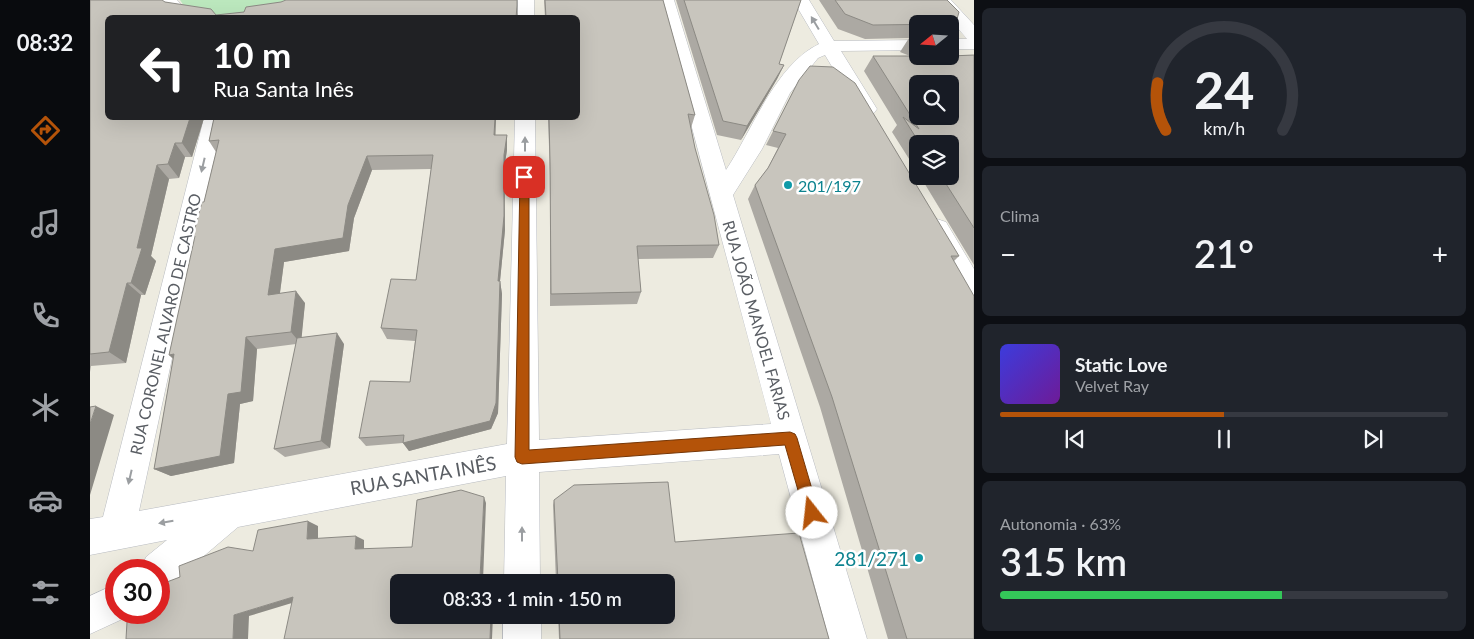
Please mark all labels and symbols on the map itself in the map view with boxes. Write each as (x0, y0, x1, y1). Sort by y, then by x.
north arrow (909, 15, 959, 65)
one-way arrow (810, 16, 819, 29)
one-way arrow (521, 136, 529, 152)
pin (503, 156, 545, 198)
one-way arrow (199, 157, 207, 172)
place label: 201/197 (798, 176, 861, 195)
marker: 201/197 (782, 179, 794, 191)
street label: RUA CORONEL ALVARO DE CASTRO (126, 191, 204, 457)
street label: RUA JOÃO MANOEL FARIAS (719, 218, 795, 422)
street label: RUA SANTA INÊS (348, 451, 498, 499)
one-way arrow (126, 469, 134, 484)
position arrow (785, 486, 837, 538)
one-way arrow (157, 518, 173, 526)
one-way arrow (518, 526, 526, 542)
place label: 281/271 (834, 547, 909, 570)
marker: 281/271 (913, 552, 925, 564)
speed limit sign: 30 (105, 559, 170, 624)

